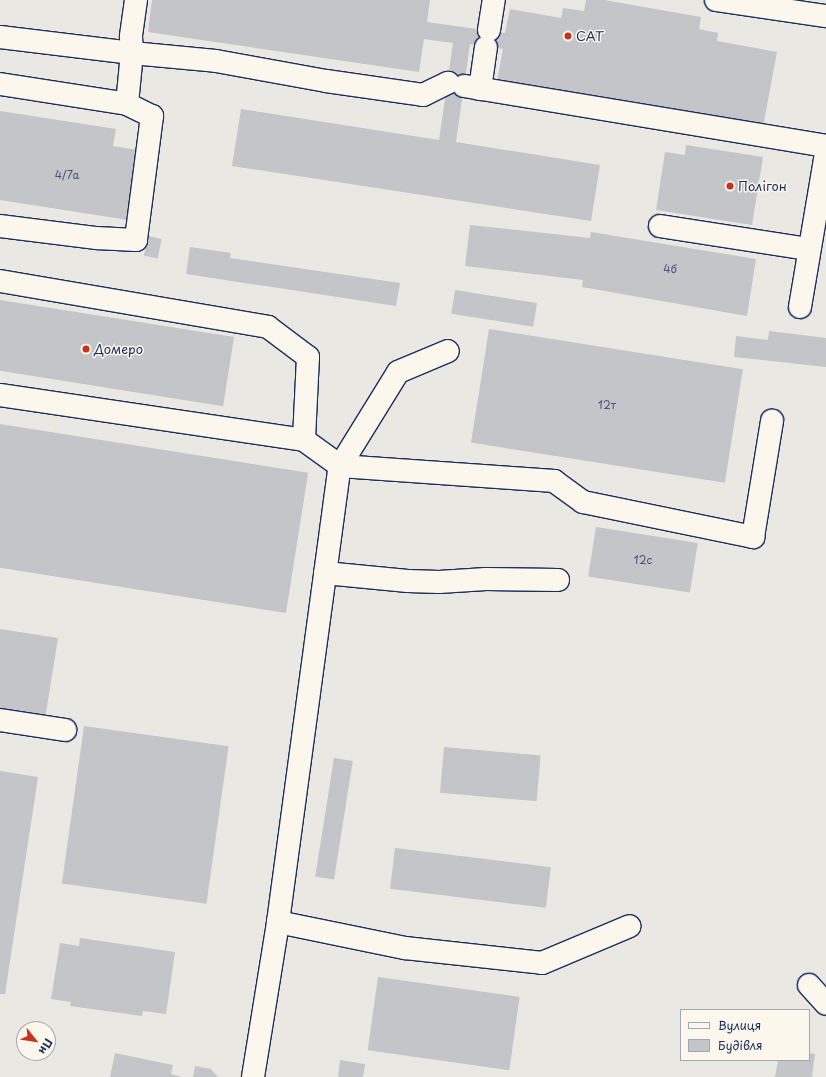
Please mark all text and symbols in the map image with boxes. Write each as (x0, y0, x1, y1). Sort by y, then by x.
place label: CAT (576, 28, 604, 44)
marker: CAT (563, 31, 573, 41)
house number: 4/7a (55, 168, 79, 182)
place label: Полігон (738, 178, 787, 194)
marker: Полігон (725, 181, 735, 191)
house number: 4б (663, 262, 677, 276)
place label: Домеро (94, 341, 143, 357)
marker: Домеро (81, 344, 91, 354)
house number: 12т (598, 398, 616, 412)
house number: 12с (634, 553, 652, 567)
legend (680, 1009, 810, 1061)
text: Вулиця (718, 1016, 761, 1034)
north arrow (16, 1021, 56, 1061)
text: Пн (35, 1036, 57, 1058)
text: Будівля (718, 1036, 763, 1054)

